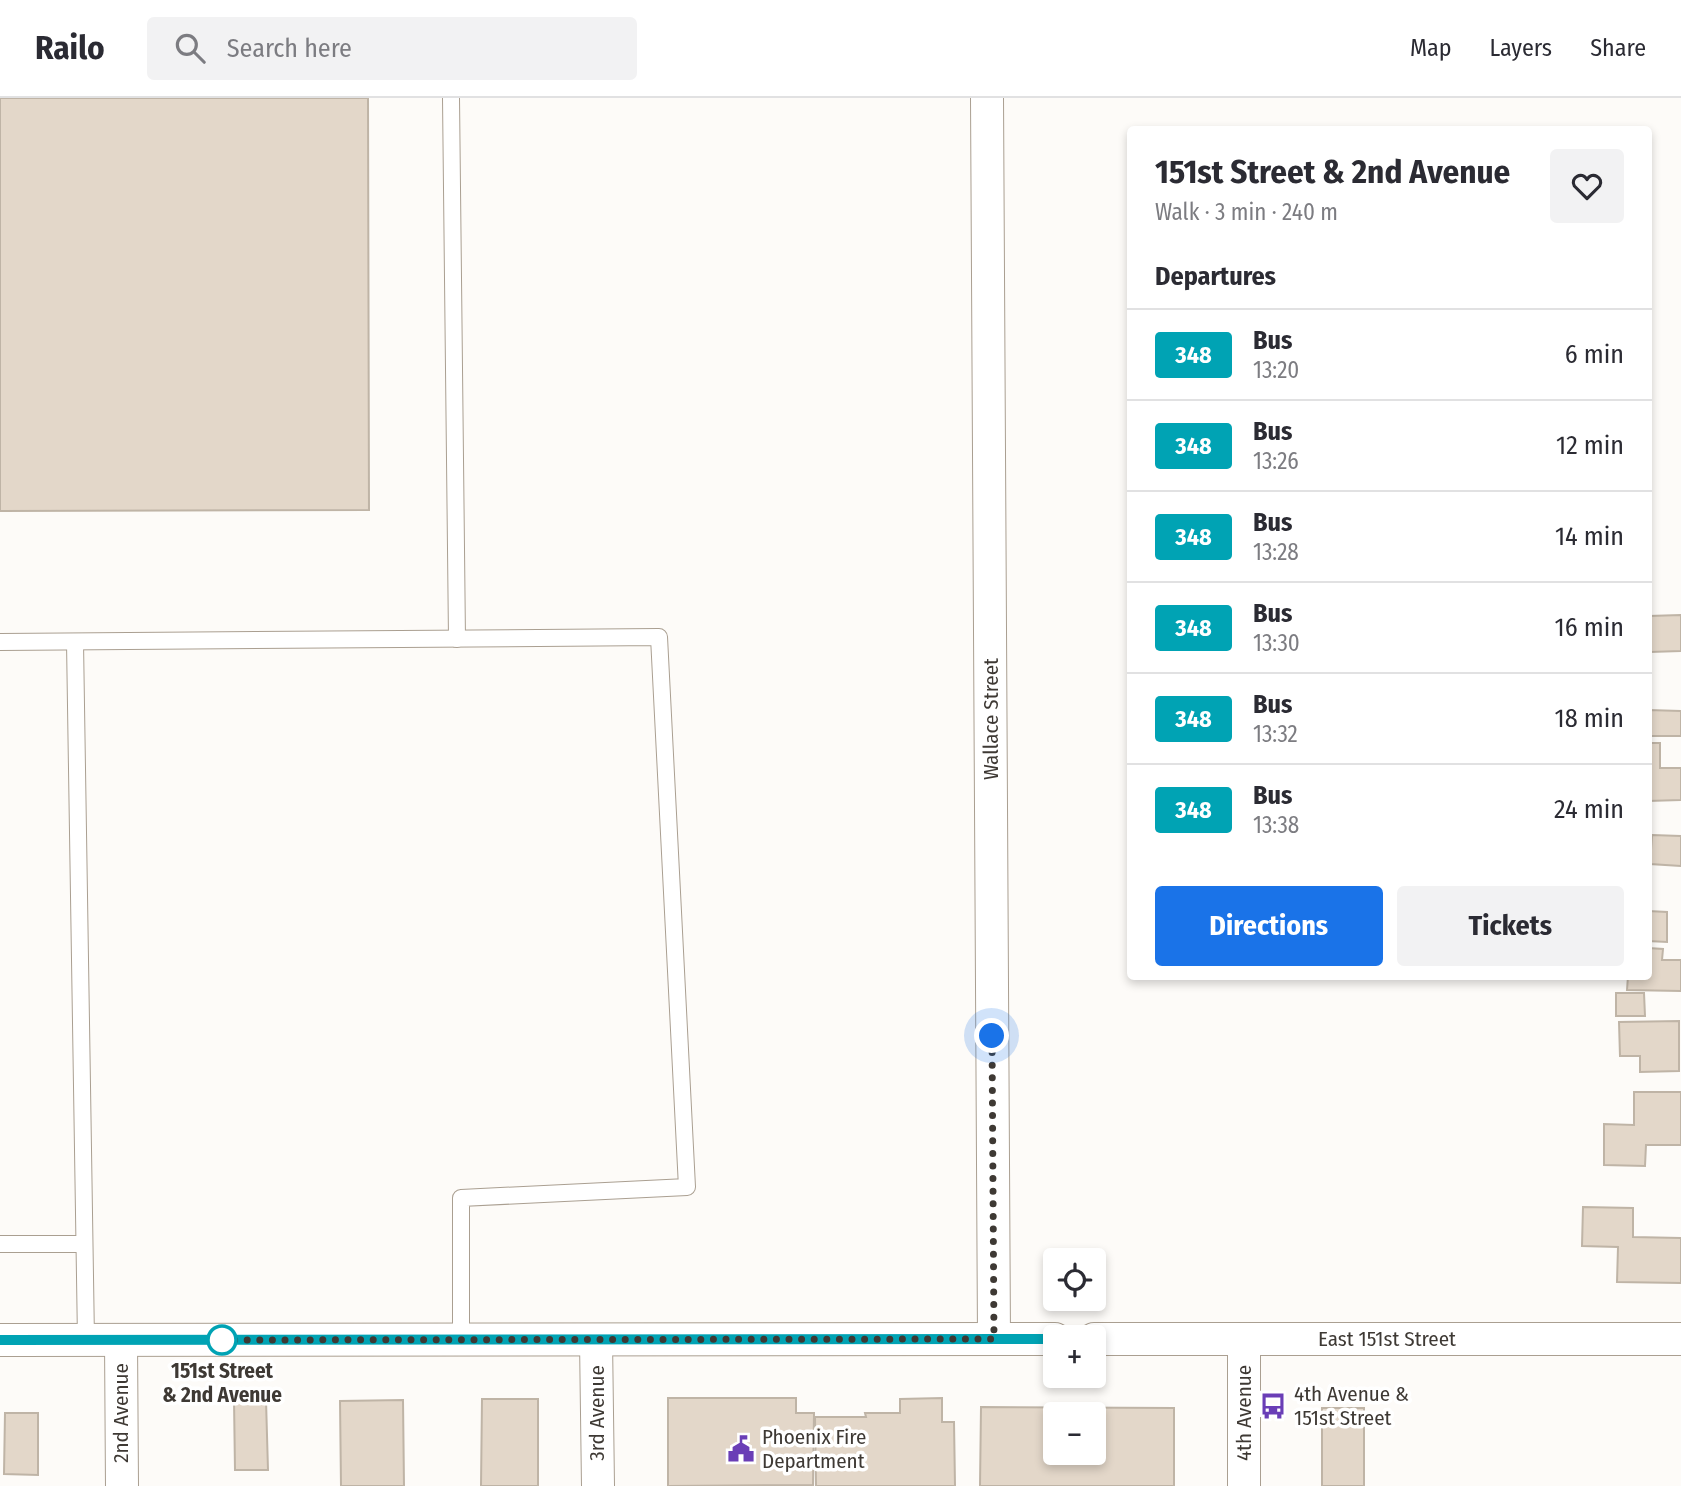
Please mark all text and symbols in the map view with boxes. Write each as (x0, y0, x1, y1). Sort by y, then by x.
search box (147, 17, 637, 80)
text: Railo (35, 28, 105, 68)
icon: search (171, 29, 209, 67)
text: Search here (227, 33, 352, 64)
text: Map (1410, 34, 1452, 62)
text: Layers (1490, 34, 1552, 62)
text: Share (1590, 34, 1646, 62)
button: heart (1550, 149, 1624, 223)
text: 151st Street & 2nd Avenue (1155, 152, 1510, 192)
text: Walk · 3 min · 240 m (1155, 198, 1338, 226)
text: Departures (1155, 261, 1276, 292)
text: Bus (1253, 325, 1292, 356)
text: 6 min (1565, 339, 1624, 370)
text: 348 (1175, 341, 1212, 369)
text: 13:20 (1253, 356, 1299, 384)
text: Bus (1253, 416, 1292, 447)
text: 12 min (1556, 430, 1624, 461)
text: 348 (1175, 432, 1212, 460)
text: 13:26 (1253, 447, 1299, 475)
text: Bus (1253, 507, 1292, 538)
text: 14 min (1555, 521, 1624, 552)
text: 348 (1175, 523, 1212, 551)
text: 13:28 (1253, 538, 1299, 566)
text: Bus (1253, 598, 1292, 629)
text: 16 min (1555, 612, 1624, 643)
text: 348 (1175, 614, 1212, 642)
text: 13:30 (1253, 629, 1300, 657)
street label: Wallace Street (978, 658, 1004, 780)
text: Bus (1253, 689, 1292, 720)
text: 18 min (1555, 703, 1624, 734)
text: 348 (1175, 705, 1212, 733)
text: 13:32 (1253, 720, 1298, 748)
text: Bus (1253, 780, 1292, 811)
text: 24 min (1554, 794, 1624, 825)
text: 348 (1175, 796, 1212, 824)
text: 13:38 (1253, 811, 1299, 839)
button: Directions (1155, 886, 1383, 966)
button: Tickets (1397, 886, 1624, 966)
your location (974, 1018, 1009, 1053)
map controls (1043, 1248, 1106, 1465)
button: locate (1043, 1248, 1106, 1311)
marker: 151st Street & 2nd Avenue (207, 1325, 237, 1355)
button: + (1043, 1325, 1106, 1388)
street label: East 151st Street (1318, 1326, 1456, 1352)
place label: 151st Street & 2nd Avenue (162, 1358, 282, 1408)
street label: 2nd Avenue (108, 1363, 134, 1463)
street label: 3rd Avenue (584, 1365, 610, 1461)
street label: 4th Avenue (1231, 1365, 1257, 1461)
place label: 4th Avenue & 151st Street (1294, 1381, 1409, 1431)
bus stop icon: 4th Avenue & 151st Street (1258, 1391, 1288, 1421)
button: − (1043, 1402, 1106, 1465)
place label: Phoenix Fire Department (762, 1424, 866, 1474)
public building icon: Phoenix Fire Department (726, 1434, 756, 1464)

